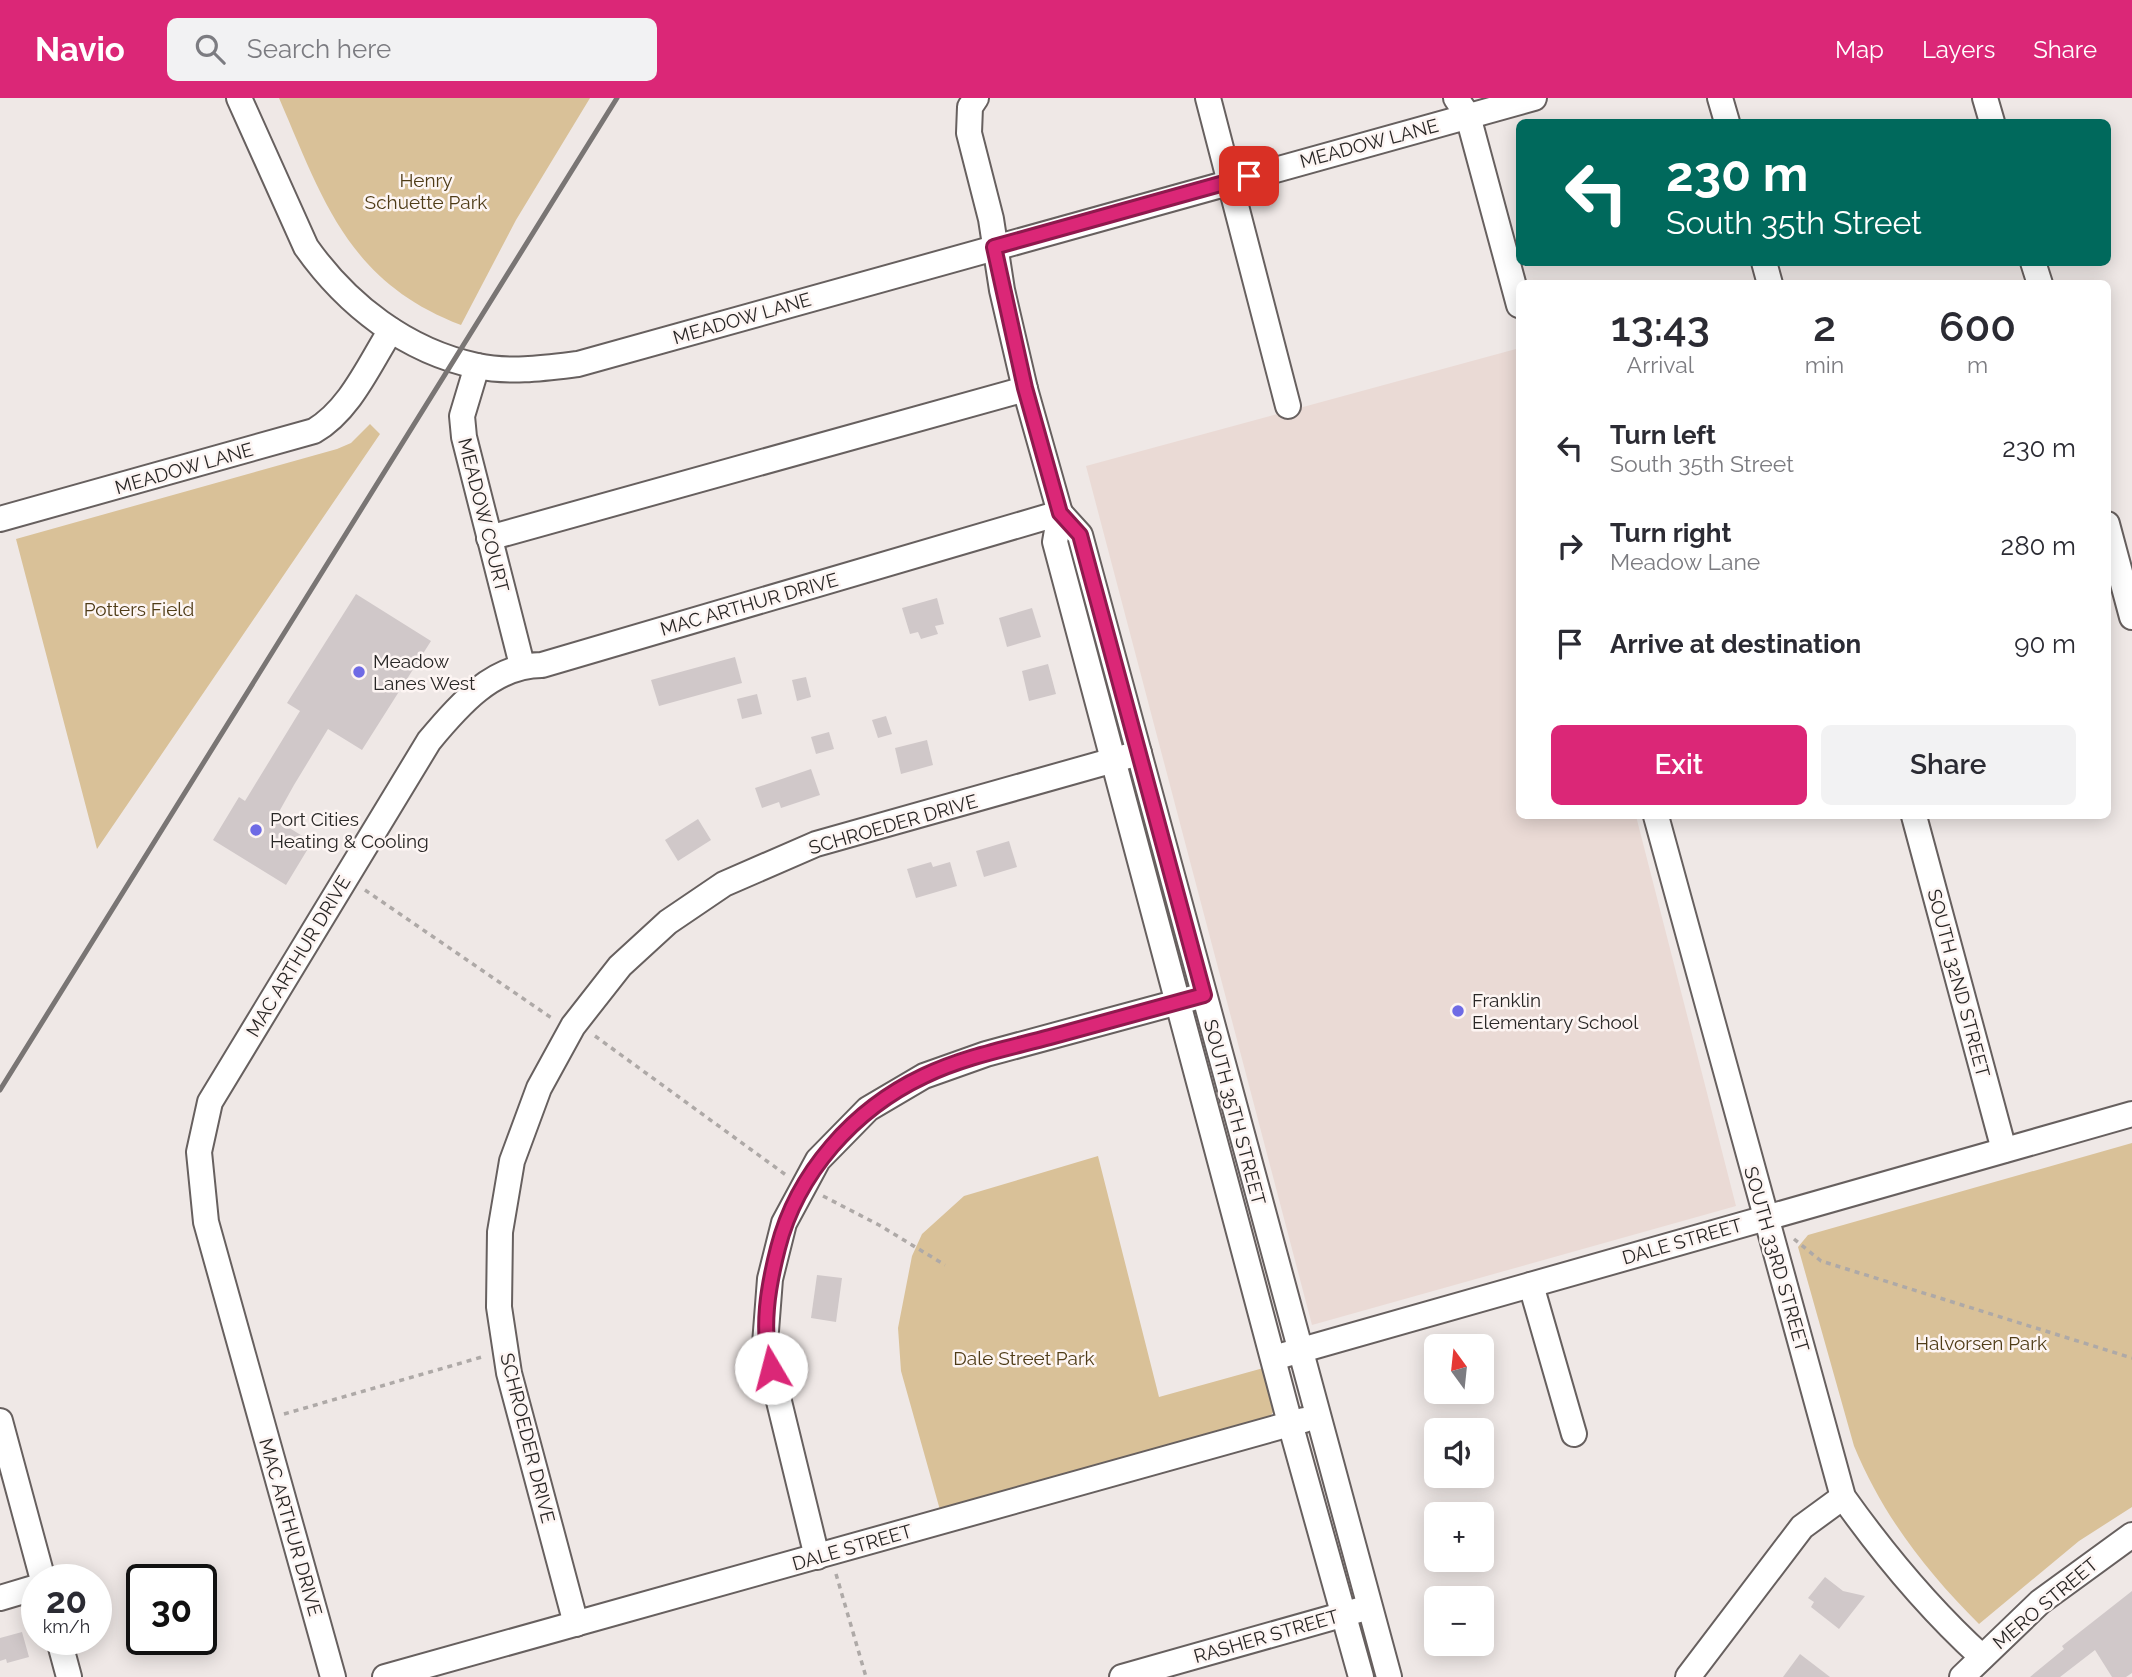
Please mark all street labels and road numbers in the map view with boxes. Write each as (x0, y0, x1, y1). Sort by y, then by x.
street label: MEADOW LANE (1297, 114, 1441, 172)
street label: MEADOW LANE (670, 288, 814, 348)
street label: MEADOW COURT (454, 436, 514, 595)
street label: MEADOW LANE (112, 438, 256, 498)
street label: MAC ARTHUR DRIVE (658, 568, 840, 640)
street label: SCHROEDER DRIVE (806, 789, 980, 859)
street label: MAC ARTHUR DRIVE (241, 872, 355, 1040)
street label: SOUTH 32ND STREET (1923, 886, 1995, 1080)
street label: SOUTH 35TH STREET (1200, 1017, 1270, 1208)
street label: SOUTH 33RD STREET (1740, 1164, 1814, 1355)
street label: DALE STREET (1620, 1213, 1745, 1269)
street label: SCHROEDER DRIVE (496, 1351, 560, 1525)
street label: MAC ARTHUR DRIVE (255, 1436, 327, 1618)
street label: DALE STREET (790, 1519, 915, 1575)
street label: MERO STREET (1988, 1553, 2102, 1653)
street label: RASHER STREET (1191, 1605, 1341, 1667)

